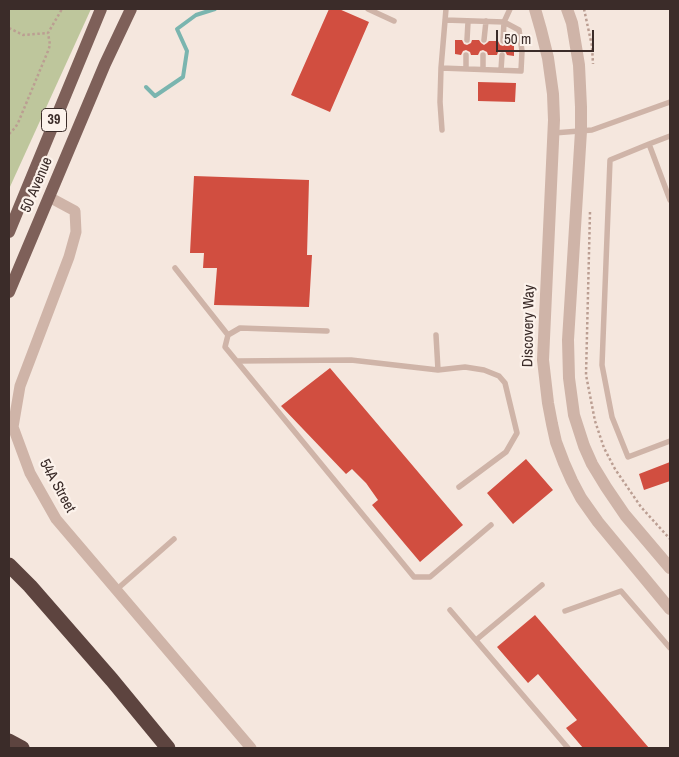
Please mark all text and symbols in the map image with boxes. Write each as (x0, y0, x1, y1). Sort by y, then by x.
scale bar (499, 20, 596, 52)
text: 50 m (504, 28, 531, 49)
road number: 39 (42, 108, 66, 132)
street label: 50 Avenue (17, 155, 57, 215)
street label: Discovery Way (519, 285, 539, 367)
street label: 54A Street (35, 456, 79, 516)

